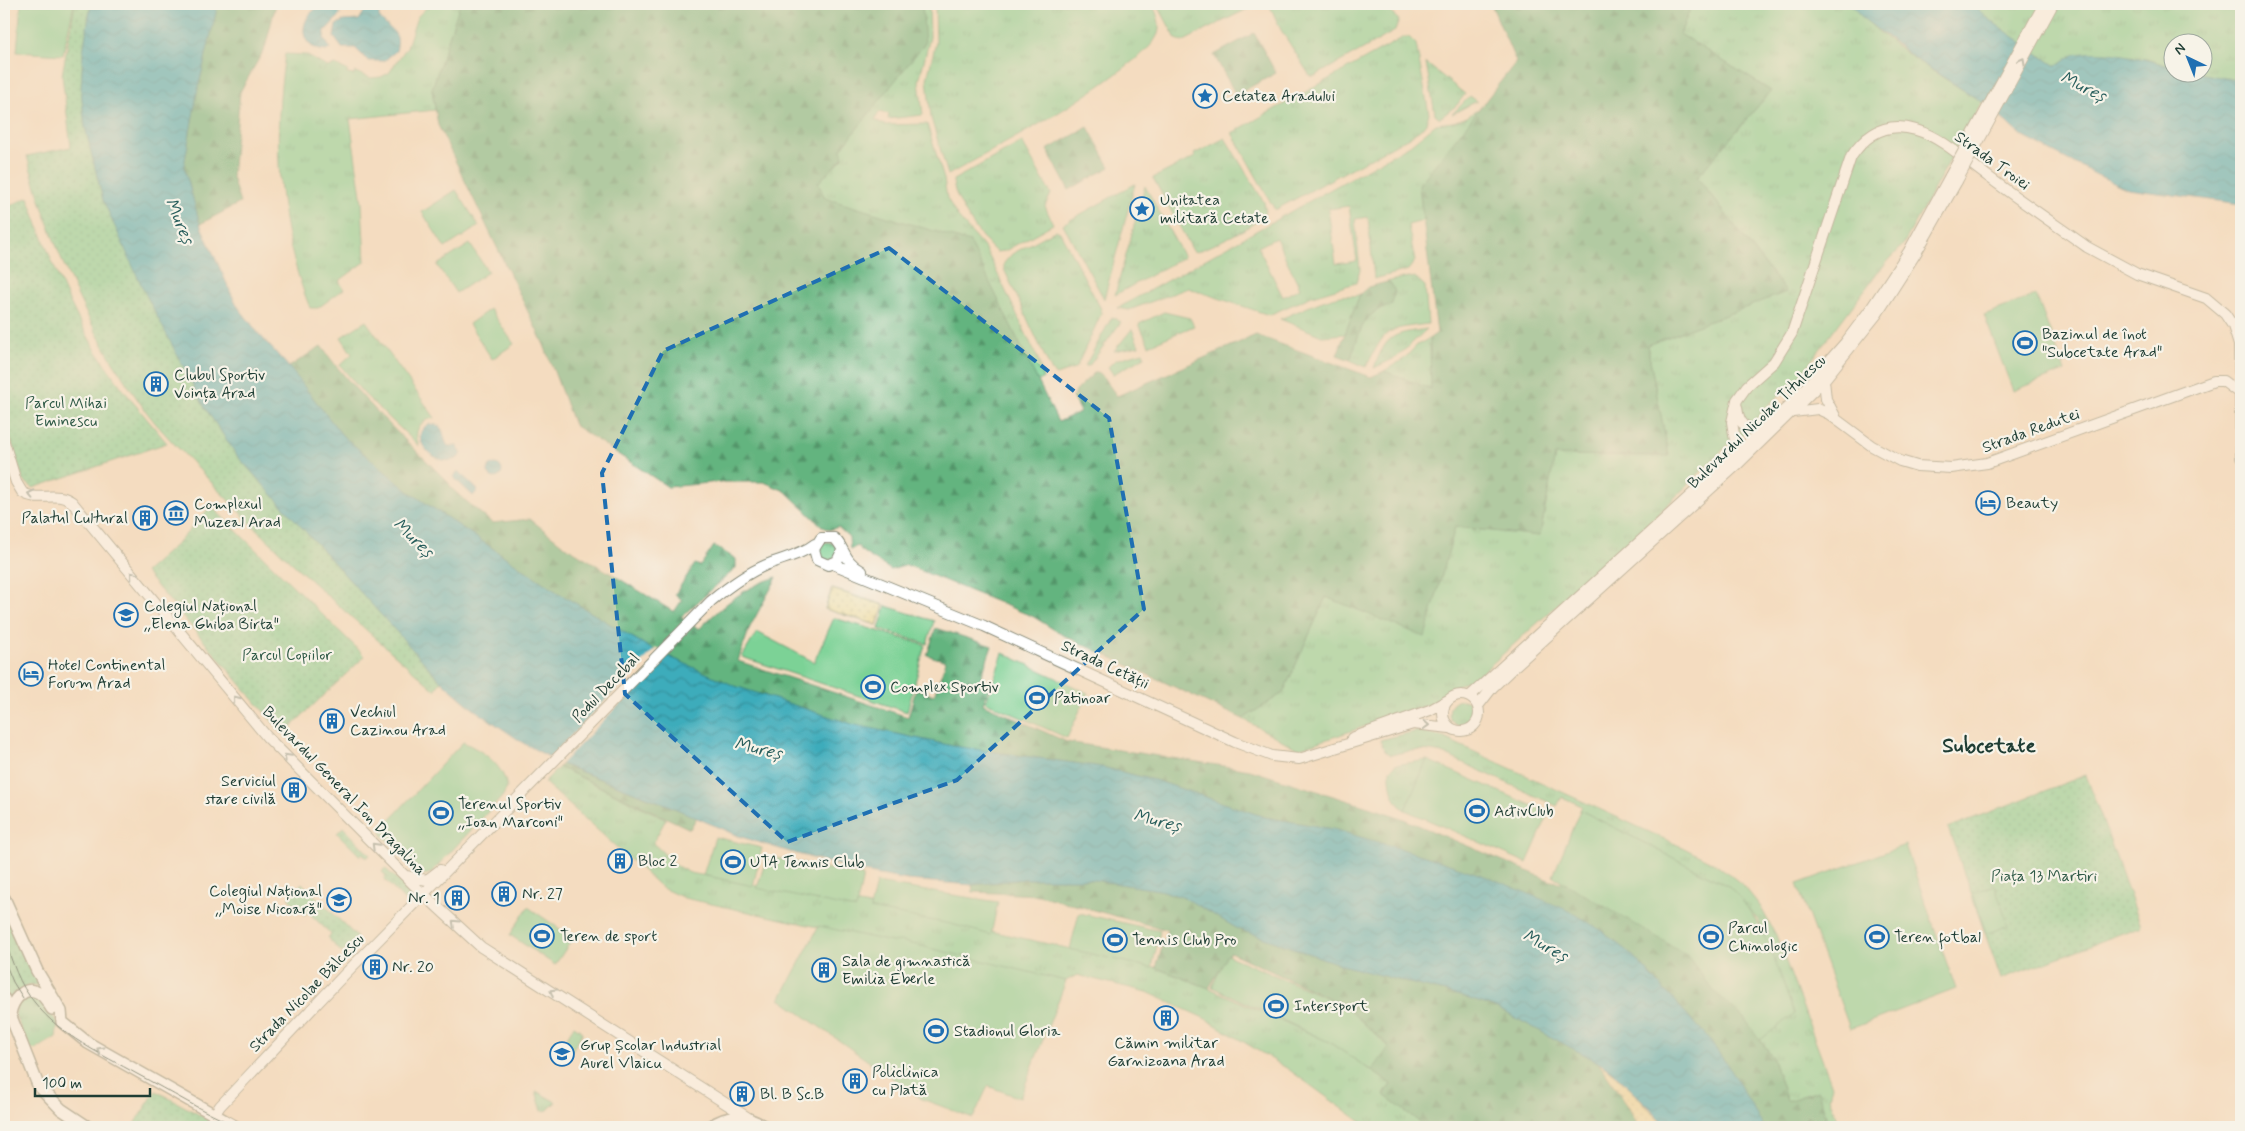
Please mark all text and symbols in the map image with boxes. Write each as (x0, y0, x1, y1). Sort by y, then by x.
north arrow (2162, 32, 2212, 82)
text: N (2170, 39, 2189, 59)
one-way arrow (2016, 57, 2026, 66)
water label: Mureș (2056, 66, 2112, 109)
place icon: Cetatea Aradului (1192, 83, 1218, 109)
place label: Cetatea Aradului (1222, 86, 1336, 107)
street label: Strada Troiei (1950, 127, 2034, 195)
place label: Unitatea militară Cetate (1160, 190, 1269, 229)
water label: Mureș (159, 194, 200, 250)
place icon: Unitatea militară Cetate (1129, 196, 1155, 222)
place label: Bazinul de înot "Subcetate Arad" (2042, 324, 2162, 363)
sports icon: Bazinul de înot "Subcetate Arad" (2012, 330, 2038, 356)
street label: Bulevardul Nicolae Titulescu (1683, 350, 1831, 494)
place label: Clubul Sportiv Voința Arad (174, 365, 266, 404)
building icon: Clubul Sportiv Voința Arad (143, 371, 169, 397)
park label: Parcul Mihai Eminescu (25, 393, 107, 432)
street label: Strada Redutei (1979, 404, 2083, 458)
one-way arrow (27, 490, 36, 500)
hotel icon: Beauty (1975, 490, 2001, 516)
place label: Beauty (2006, 493, 2058, 514)
place label: Complexul Muzeal Arad (194, 494, 281, 533)
museum icon: Complexul Muzeal Arad (163, 500, 189, 526)
building icon: Palatul Cultural (132, 505, 158, 531)
place label: Palatul Cultural (21, 508, 128, 529)
water label: Mureș (387, 513, 440, 565)
one-way arrow (130, 571, 139, 580)
place label: Colegiul Național ,,Elena Ghiba Birta" (144, 596, 279, 635)
school or university icon: Colegiul Național ,,Elena Ghiba Birta" (113, 602, 139, 628)
street label: Strada Cetății (1058, 635, 1152, 695)
park label: Parcul Copiilor (242, 645, 332, 666)
street label: Podul Decebal (568, 649, 644, 727)
place label: Hotel Continental Forum Arad (48, 655, 165, 694)
hotel icon: Hotel Continental Forum Arad (18, 661, 44, 687)
sports icon: Complex Sportiv (860, 674, 886, 700)
place label: Complex Sportiv (890, 677, 999, 698)
sports icon: Patinoar (1024, 685, 1050, 711)
place label: Patinoar (1054, 688, 1111, 709)
one-way arrow (233, 696, 242, 705)
street label: Bulevardul General Ion Dragalina (257, 702, 431, 880)
place label: Vechiul Cazinou Arad (350, 702, 446, 741)
building icon: Vechiul Cazinou Arad (319, 708, 345, 734)
one-way arrow (1423, 719, 1431, 730)
water label: Mureș (732, 732, 786, 767)
district label: Subcetate (1942, 732, 2036, 760)
one-way arrow (284, 754, 293, 763)
place label: Serviciul stare civilă (205, 771, 276, 810)
building icon: Serviciul stare civilă (281, 777, 307, 803)
place label: Terenul Sportiv ,,Ioan Marconi" (458, 794, 563, 833)
sports icon: ActivClub (1464, 798, 1490, 824)
sports icon: Terenul Sportiv ,,Ioan Marconi" (428, 800, 454, 826)
place label: ActivClub (1494, 801, 1554, 822)
water label: Mureș (1131, 804, 1185, 839)
one-way arrow (372, 843, 381, 852)
building icon: Bloc 2 (607, 848, 633, 874)
sports icon: UTA Tennis Club (720, 849, 746, 875)
place label: Bloc 2 (638, 851, 677, 872)
place label: UTA Tennis Club (750, 852, 865, 873)
park label: Piața 13 Martiri (1991, 866, 2097, 887)
place label: Colegiul Național ,,Moise Nicoară" (209, 881, 322, 920)
building icon: Nr. 27 (491, 881, 517, 907)
place label: Nr. 27 (522, 884, 563, 905)
building icon: Nr. 1 (444, 885, 470, 911)
school or university icon: Colegiul Național ,,Moise Nicoară" (326, 887, 352, 913)
place label: Nr. 1 (408, 888, 440, 909)
place label: Parcul Chinologic (1728, 918, 1797, 958)
one-way arrow (452, 920, 461, 929)
sports icon: Teren de sport (529, 923, 555, 949)
water label: Mureș (1518, 924, 1574, 969)
sports icon: Parcul Chinologic (1698, 924, 1724, 950)
sports icon: Teren fotbal (1864, 924, 1890, 950)
place label: Teren de sport (560, 926, 657, 947)
sports icon: Tennis Club Pro (1102, 927, 1128, 953)
place label: Teren fotbal (1894, 927, 1981, 950)
street label: Strada Nicolae Bălcescu (245, 929, 369, 1057)
place label: Tennis Club Pro (1132, 930, 1237, 951)
place label: Sala de gimnastică Emilia Eberle (842, 951, 970, 990)
building icon: Nr. 20 (362, 954, 388, 980)
place label: Nr. 20 (392, 957, 434, 978)
building icon: Sala de gimnastică Emilia Eberle (811, 957, 837, 983)
one-way arrow (549, 989, 558, 999)
sports icon: Intersport (1263, 993, 1289, 1019)
place label: Intersport (1294, 996, 1369, 1017)
building icon: Cămin militar Garnizoana Arad (1153, 1005, 1179, 1031)
sports icon: Stadionul Gloria (923, 1018, 949, 1044)
place label: Stadionul Gloria (954, 1021, 1061, 1042)
place label: Cămin militar Garnizoana Arad (1107, 1033, 1225, 1072)
place label: Grup Școlar Industrial Aurel Vlaicu (580, 1035, 721, 1074)
school or university icon: Grup Școlar Industrial Aurel Vlaicu (549, 1041, 575, 1067)
one-way arrow (97, 1047, 106, 1057)
place label: Policlinica cu Plată (872, 1062, 939, 1101)
scale bar (35, 1066, 150, 1098)
building icon: Policlinica cu Plată (842, 1068, 868, 1094)
text: 100 m (42, 1074, 82, 1094)
building icon: Bl. B Sc.B (729, 1081, 755, 1107)
place label: Bl. B Sc.B (760, 1084, 824, 1105)

